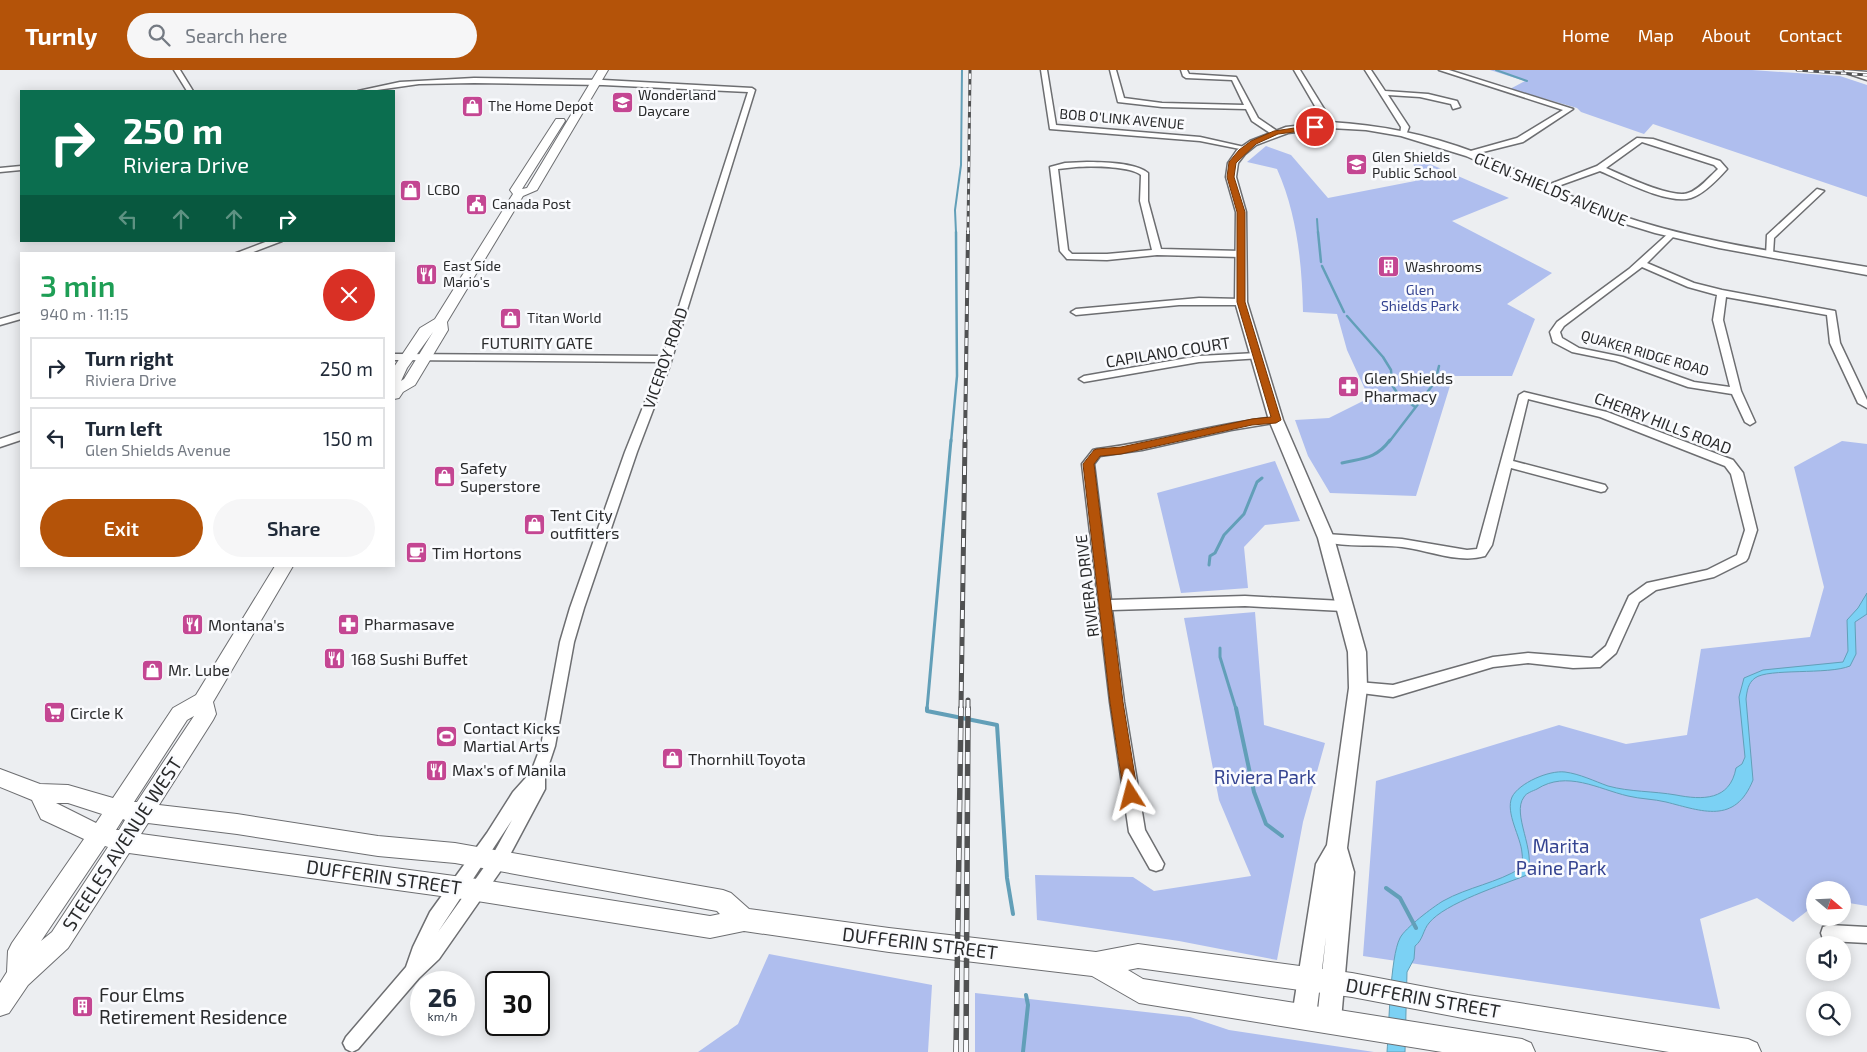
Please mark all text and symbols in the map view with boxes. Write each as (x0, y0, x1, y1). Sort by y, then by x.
search box (127, 13, 477, 58)
text: Turnly (25, 21, 97, 50)
icon: search (145, 21, 173, 49)
text: Search here (185, 24, 287, 47)
text: Home (1562, 24, 1610, 46)
text: Map (1638, 24, 1674, 46)
text: About (1702, 24, 1751, 46)
text: Contact (1779, 24, 1842, 46)
place label: Wonderland Daycare (638, 86, 716, 119)
school or university icon: Wonderland Daycare (610, 91, 634, 115)
shop icon: The Home Depot (460, 94, 484, 118)
place label: The Home Depot (488, 97, 593, 114)
street label: BOB O'LINK AVENUE (1059, 105, 1185, 132)
pin (1294, 106, 1336, 148)
text: 250 m (123, 109, 223, 151)
icon: right (40, 110, 105, 175)
icon: arrive (1301, 113, 1329, 141)
place label: Glen Shields Public School (1372, 148, 1458, 181)
street label: GLEN SHIELDS AVENUE (1472, 148, 1631, 230)
text: Riviera Drive (123, 151, 249, 177)
school or university icon: Glen Shields Public School (1344, 153, 1368, 177)
shop icon: LCBO (399, 178, 423, 202)
place label: LCBO (427, 181, 460, 198)
public building icon: Canada Post (464, 192, 488, 216)
place label: Canada Post (492, 195, 571, 212)
icon: left (114, 205, 142, 233)
icon: ahead (167, 205, 195, 233)
icon: ahead (220, 205, 248, 233)
icon: right (273, 205, 301, 233)
building icon: Washrooms (1377, 255, 1401, 279)
place label: East Side Mario's (443, 257, 501, 290)
place label: Washrooms (1405, 258, 1482, 275)
restaurant icon: East Side Mario's (415, 262, 439, 286)
text: 3 min (40, 267, 116, 303)
button: close (323, 269, 375, 321)
park label: Glen Shields Park (1381, 281, 1459, 314)
text: 940 m · 11:15 (40, 304, 129, 323)
street label: VICEROY ROAD (638, 305, 691, 411)
shop icon: Titan World (499, 306, 523, 330)
place label: Titan World (527, 309, 601, 326)
street label: QUAKER RIDGE ROAD (1579, 326, 1711, 379)
street label: CAPILANO COURT (1104, 332, 1231, 371)
street label: FUTURITY GATE (481, 333, 593, 352)
text: Turn right (85, 347, 173, 370)
icon: right (42, 354, 70, 382)
text: 250 m (320, 357, 373, 380)
place label: Glen Shields Pharmacy (1364, 368, 1453, 405)
text: Riviera Drive (85, 370, 177, 389)
pharmacy icon: Glen Shields Pharmacy (1336, 375, 1360, 399)
street label: CHERRY HILLS ROAD (1592, 388, 1735, 457)
text: Turn left (85, 417, 162, 440)
icon: left (42, 424, 70, 452)
text: 150 m (323, 427, 373, 450)
text: Glen Shields Avenue (85, 440, 231, 459)
place label: Safety Superstore (460, 458, 541, 495)
shop icon: Safety Superstore (432, 465, 456, 489)
button: Exit (40, 499, 203, 557)
button: Share (213, 499, 375, 557)
place label: Tent City outfitters (550, 505, 619, 542)
shop icon: Tent City outfitters (522, 512, 546, 536)
street label: RIVIERA DRIVE (1071, 534, 1102, 639)
cafe icon: Tim Hortons (404, 541, 428, 565)
place label: Tim Hortons (432, 543, 522, 562)
pharmacy icon: Pharmasave (336, 612, 360, 636)
restaurant icon: Montana's (180, 613, 204, 637)
place label: Pharmasave (364, 614, 455, 633)
place label: Montana's (208, 615, 285, 634)
restaurant icon: 168 Sushi Buffet (323, 647, 347, 671)
place label: 168 Sushi Buffet (351, 649, 468, 668)
shop icon: Mr. Lube (140, 658, 164, 682)
place label: Mr. Lube (168, 660, 230, 679)
supermarket icon: Circle K (42, 701, 66, 725)
place label: Circle K (70, 703, 124, 722)
place label: Contact Kicks Martial Arts (463, 718, 560, 755)
sports icon: Contact Kicks Martial Arts (435, 725, 459, 749)
shop icon: Thornhill Toyota (660, 747, 684, 771)
place label: Thornhill Toyota (688, 749, 806, 768)
street label: STEELES AVENUE WEST (57, 753, 186, 935)
restaurant icon: Max's of Manila (424, 758, 448, 782)
place label: Max's of Manila (452, 760, 566, 779)
park label: Riviera Park (1214, 765, 1317, 788)
position arrow (1104, 768, 1156, 820)
park label: Marita Paine Park (1516, 834, 1607, 879)
street label: DUFFERIN STREET (305, 854, 463, 899)
north arrow (1806, 881, 1851, 926)
map controls (1806, 881, 1851, 1036)
street label: DUFFERIN STREET (841, 922, 999, 963)
button: sound (1806, 936, 1851, 981)
speed limit sign: 30 (485, 971, 550, 1036)
street label: DUFFERIN STREET (1344, 973, 1502, 1022)
text: 26 (428, 982, 457, 1012)
place label: Four Elms Retirement Residence (99, 983, 287, 1028)
button: search (1806, 991, 1851, 1036)
building icon: Four Elms Retirement Residence (71, 994, 95, 1018)
text: km/h (428, 1009, 457, 1023)

